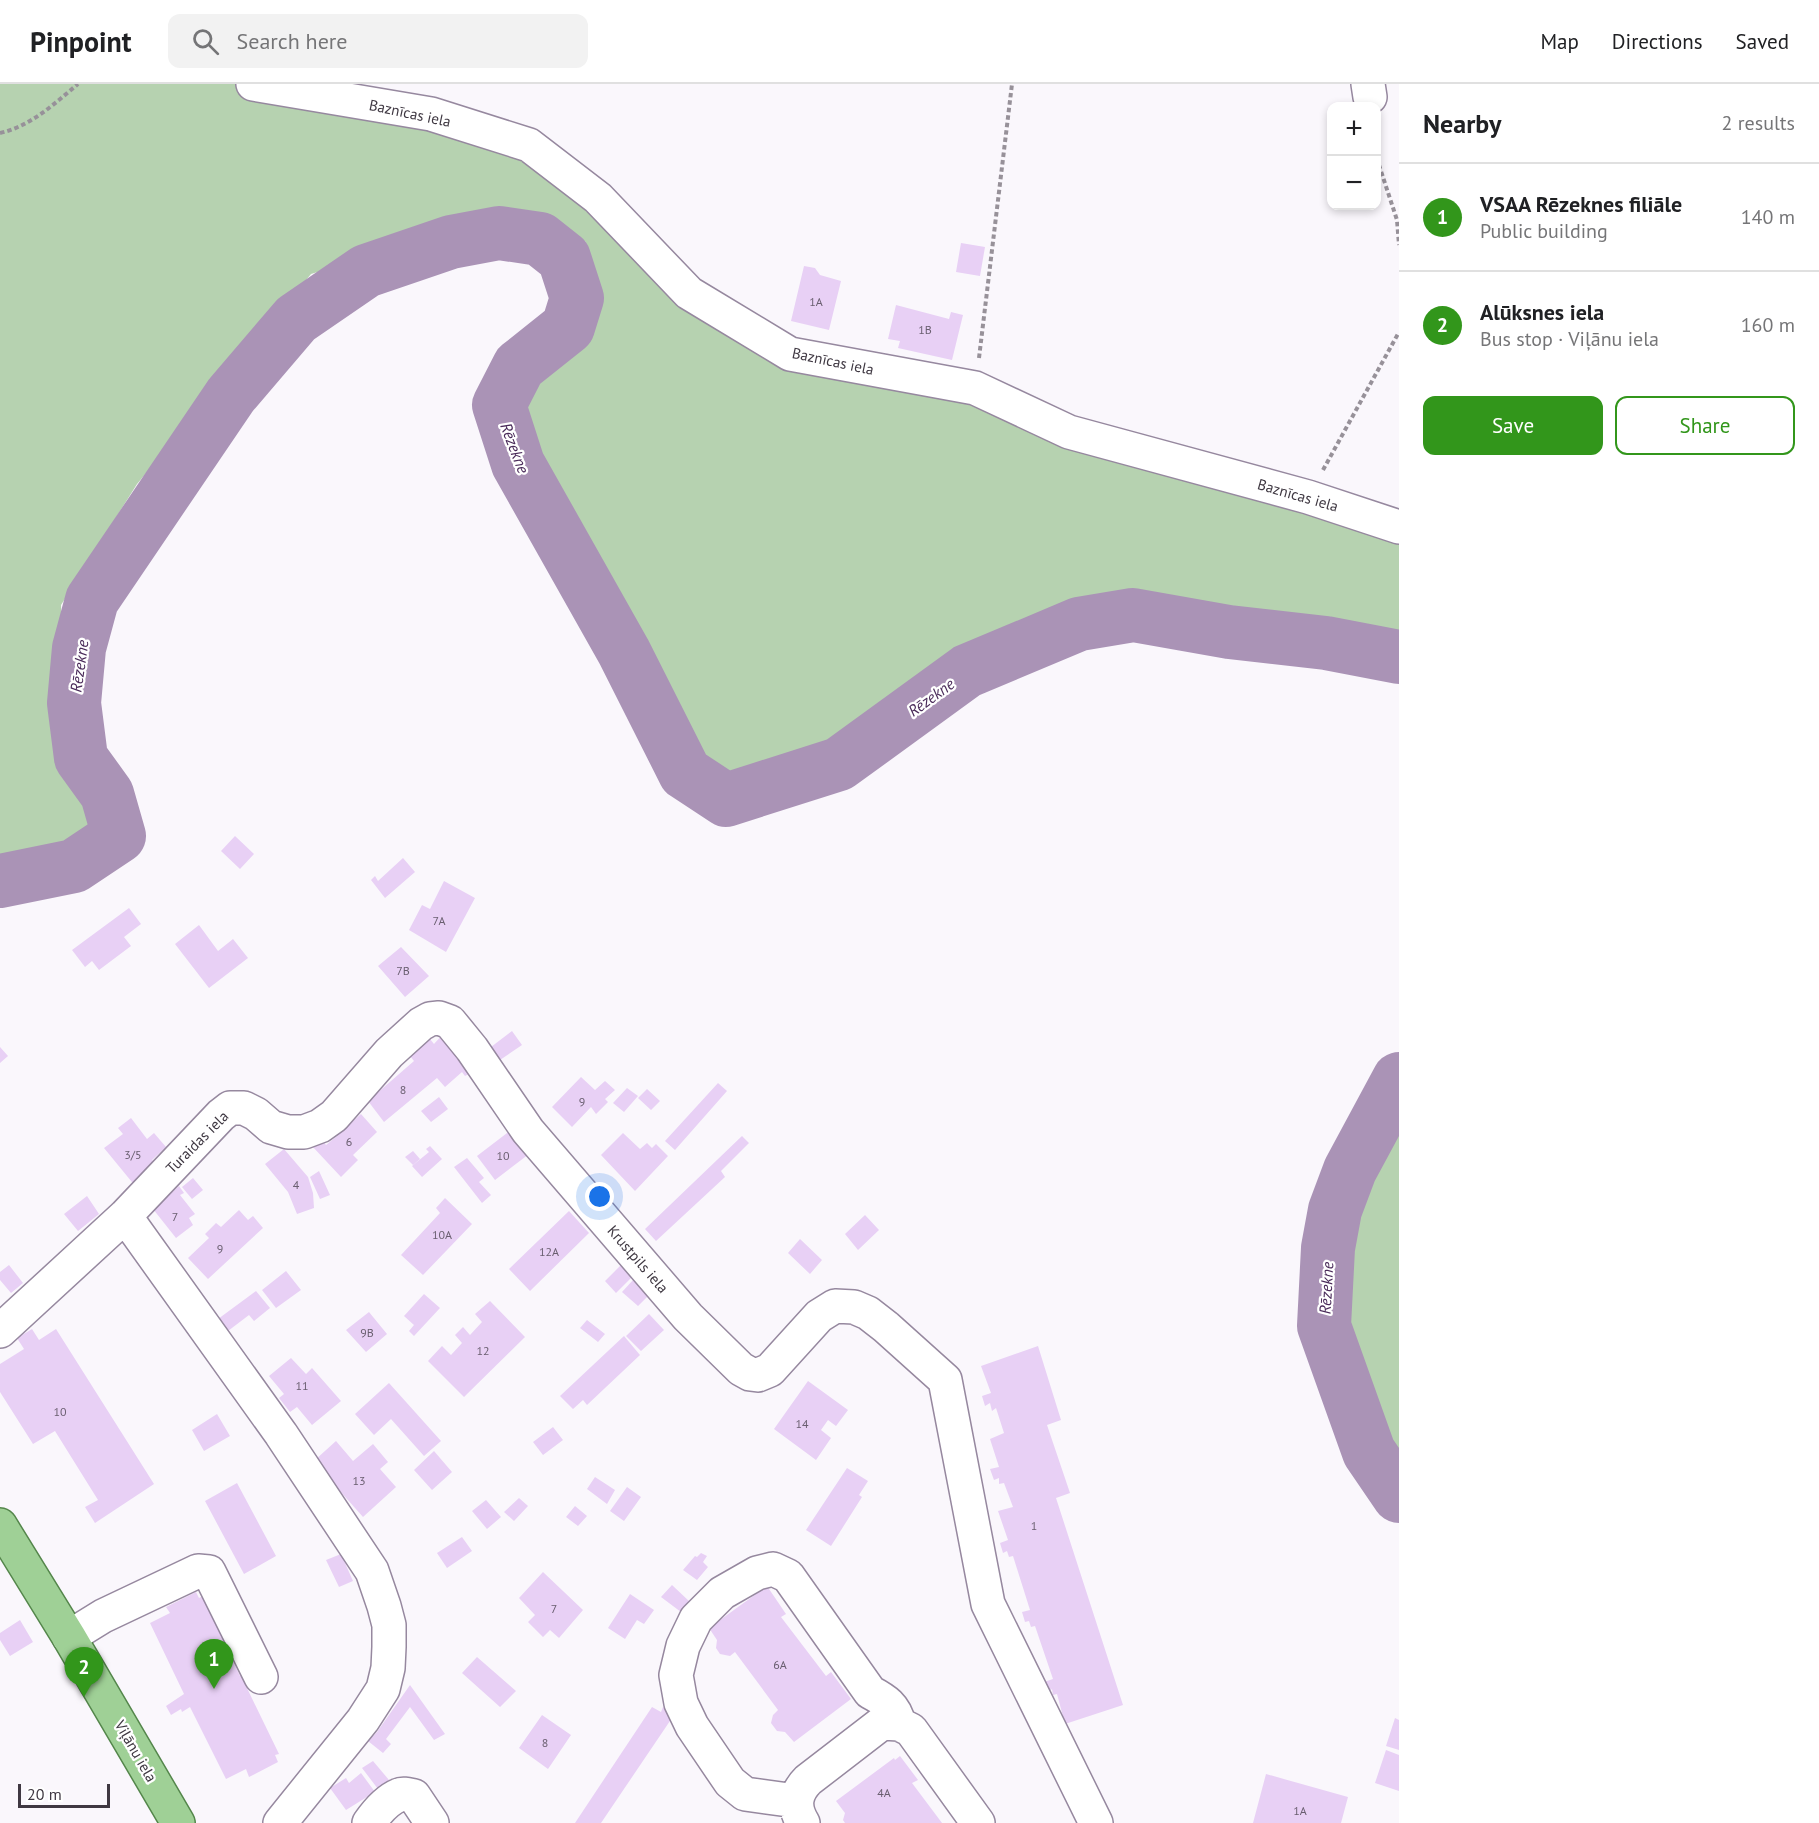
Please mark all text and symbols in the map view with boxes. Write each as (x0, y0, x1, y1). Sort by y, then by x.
search box (168, 14, 588, 68)
text: Pinpoint (30, 23, 132, 60)
icon: search (189, 25, 222, 58)
text: Search here (237, 27, 347, 55)
text: Map (1540, 28, 1579, 55)
text: Directions (1612, 28, 1703, 55)
text: Saved (1736, 28, 1789, 55)
street label: Baznīcas iela (367, 95, 453, 131)
map controls (1327, 102, 1381, 210)
button: + (1327, 102, 1381, 156)
text: Nearby (1423, 107, 1501, 140)
text: 2 results (1722, 110, 1795, 136)
button: − (1327, 156, 1381, 210)
text: VSAA Rēzeknes filiāle (1480, 190, 1682, 218)
text: 1 (1437, 204, 1448, 230)
text: 140 m (1741, 204, 1795, 230)
text: Public building (1480, 218, 1608, 244)
house number: 1A (809, 294, 823, 309)
text: Alūksnes iela (1480, 298, 1604, 326)
text: 2 (1437, 312, 1448, 338)
text: 160 m (1741, 312, 1795, 338)
house number: 1B (918, 322, 932, 337)
text: Bus stop · Viļānu iela (1480, 326, 1659, 352)
street label: Baznīcas iela (790, 343, 876, 379)
button: Save (1423, 396, 1603, 455)
button: Share (1615, 396, 1795, 455)
water label: Rēzekne (496, 420, 534, 477)
street label: Baznīcas iela (1255, 474, 1341, 516)
water label: Rēzekne (65, 638, 93, 693)
water label: Rēzekne (904, 673, 959, 721)
house number: 7A (433, 913, 445, 928)
house number: 7B (396, 963, 410, 978)
house number: 8 (400, 1082, 406, 1097)
house number: 9 (579, 1094, 585, 1109)
street label: Turaidas iela (162, 1107, 232, 1177)
house number: 6 (346, 1134, 352, 1149)
house number: 3/5 (124, 1147, 142, 1162)
house number: 10 (496, 1148, 510, 1163)
house number: 4 (293, 1177, 300, 1192)
your location (585, 1182, 614, 1211)
house number: 7 (172, 1209, 178, 1224)
street label: Krustpils iela (603, 1221, 673, 1297)
house number: 10A (432, 1227, 452, 1242)
house number: 9 (217, 1241, 223, 1256)
house number: 12A (539, 1244, 559, 1259)
water label: Rēzekne (1315, 1261, 1337, 1315)
house number: 9B (360, 1325, 374, 1340)
house number: 12 (476, 1343, 490, 1358)
house number: 11 (295, 1378, 309, 1393)
house number: 10 (53, 1404, 67, 1419)
house number: 14 (795, 1416, 809, 1431)
house number: 13 (352, 1473, 366, 1488)
house number: 1 (1031, 1518, 1037, 1533)
house number: 7 (551, 1601, 557, 1616)
pin: 1 (194, 1640, 234, 1689)
pin: 2 (64, 1648, 104, 1697)
house number: 6A (773, 1657, 787, 1672)
street label: Viļānu iela (110, 1716, 161, 1785)
house number: 8 (542, 1735, 548, 1750)
scale bar (18, 1781, 110, 1808)
text: 20 m (27, 1784, 62, 1804)
house number: 4A (877, 1785, 891, 1800)
house number: 1A (1293, 1803, 1307, 1818)

